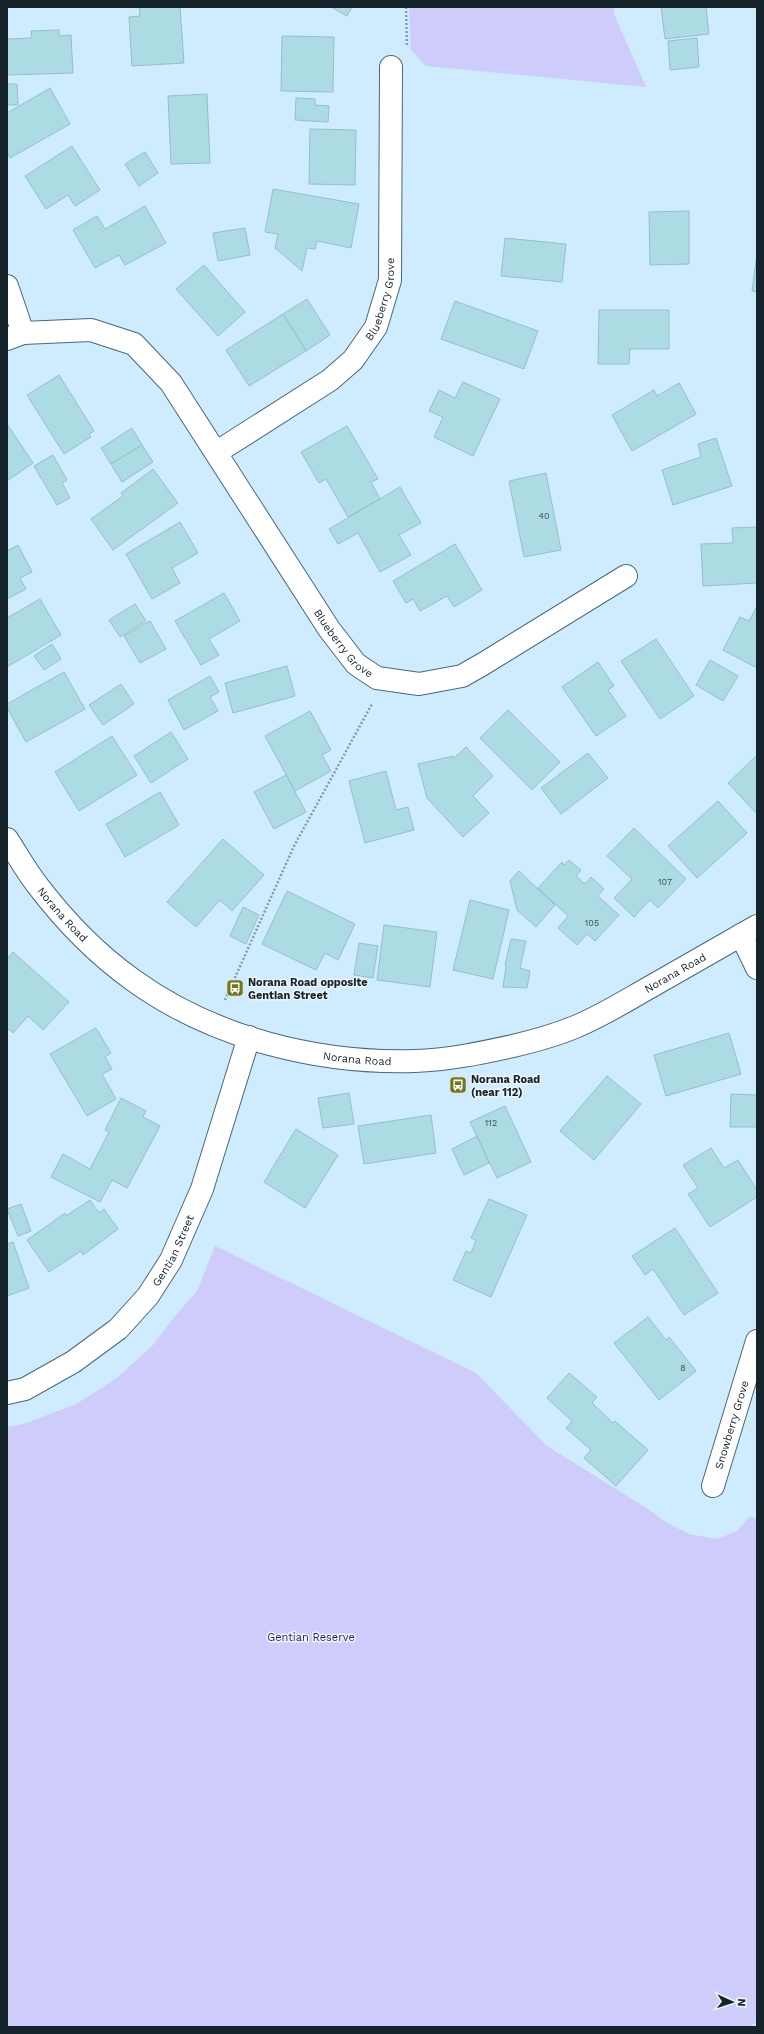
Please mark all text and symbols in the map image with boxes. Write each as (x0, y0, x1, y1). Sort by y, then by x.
street label: Blueberry Grove (362, 258, 397, 343)
house number: 40 (538, 511, 550, 521)
street label: Blueberry Grove (311, 606, 376, 680)
house number: 107 (658, 877, 672, 887)
street label: Norana Road (35, 885, 90, 945)
house number: 105 (585, 918, 599, 928)
street label: Norana Road (642, 950, 708, 995)
place label: Norana Road opposite Gentian Street (248, 976, 368, 1002)
bus stop icon: Norana Road opposite Gentian Street (225, 978, 245, 998)
street label: Norana Road (322, 1049, 392, 1068)
place label: Norana Road (near 112) (471, 1073, 540, 1099)
bus stop icon: Norana Road (near 112) (448, 1075, 468, 1095)
house number: 112 (485, 1118, 497, 1128)
street label: Gentian Street (149, 1212, 197, 1289)
house number: 8 (680, 1363, 686, 1373)
street label: Snowberry Grove (712, 1379, 751, 1471)
park label: Gentian Reserve (267, 1631, 355, 1644)
north arrow (712, 1982, 752, 2022)
text: N (735, 1998, 748, 2007)

